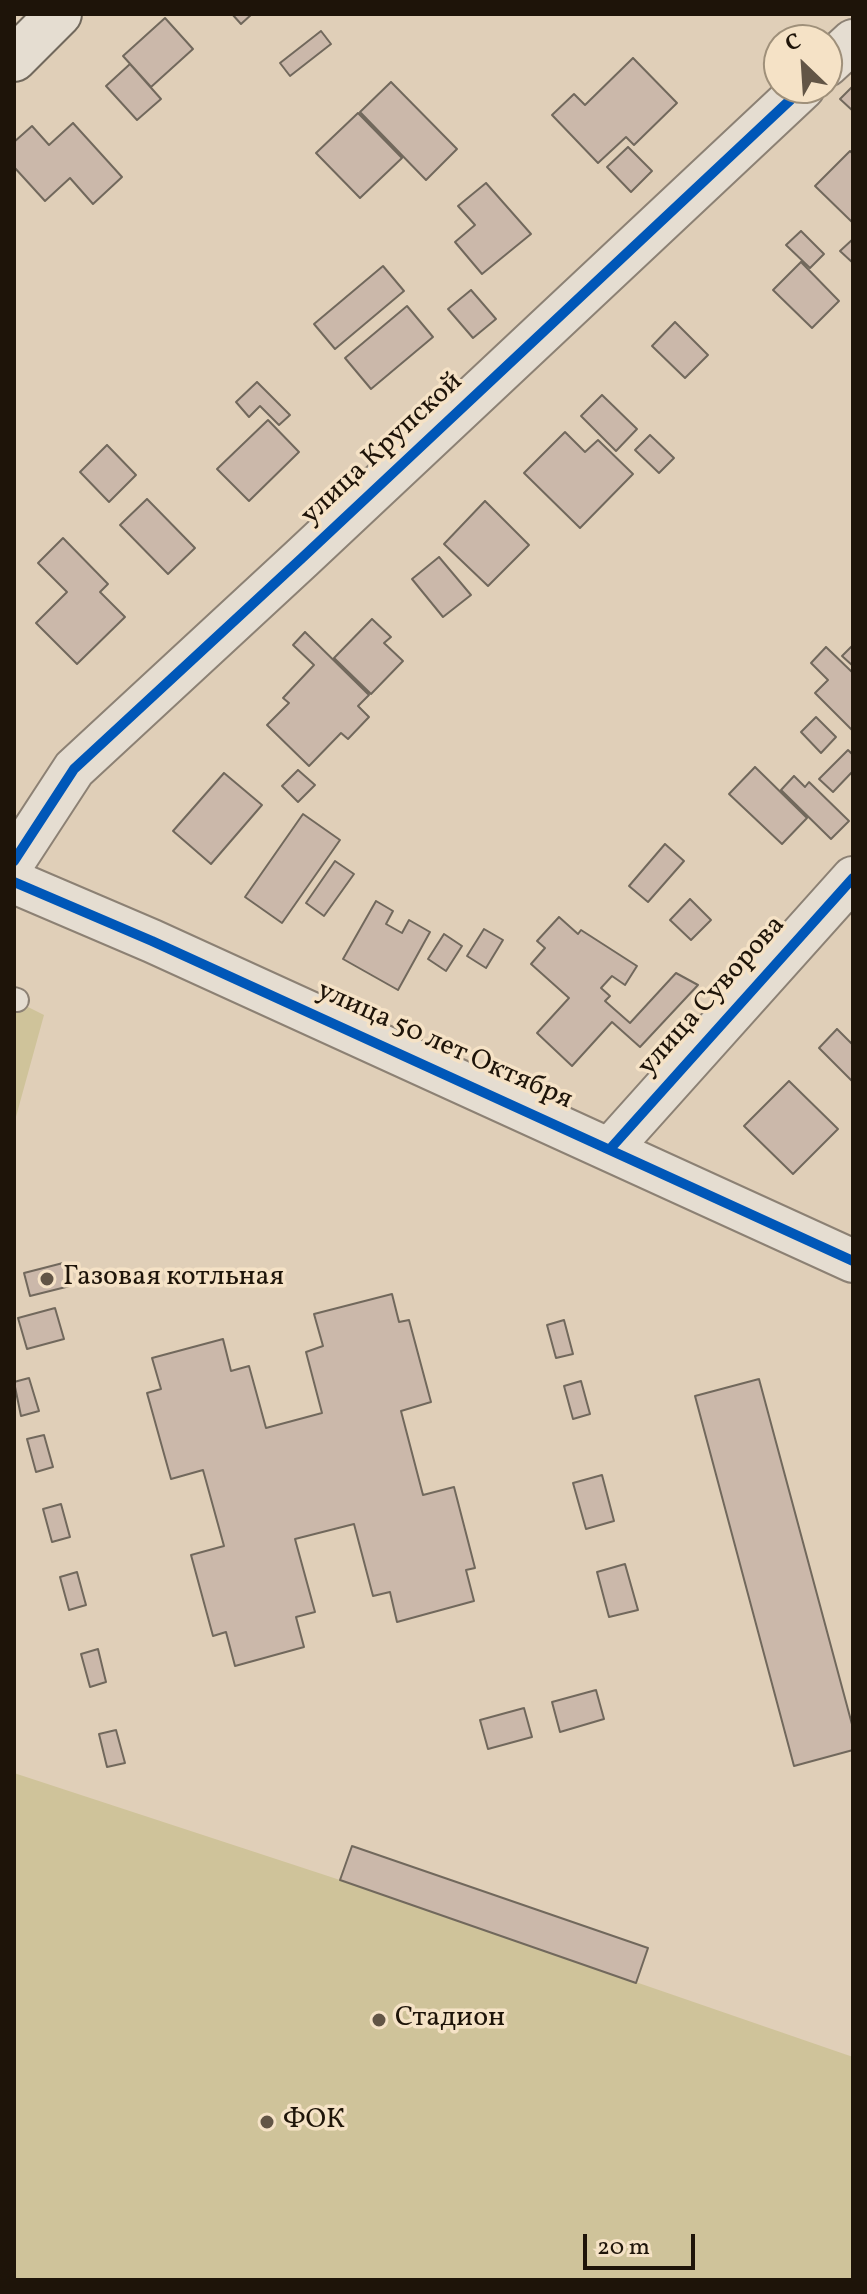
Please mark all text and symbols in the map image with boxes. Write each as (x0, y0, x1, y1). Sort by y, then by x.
north arrow (763, 24, 843, 104)
text: С (781, 27, 806, 61)
street label: улица Крупской (295, 367, 471, 533)
street label: улица Суворова (632, 910, 794, 1084)
street label: улица 50 лет Октября (311, 975, 577, 1119)
place label: Газовая котльная (63, 1262, 284, 1296)
marker: Газовая котльная (38, 1270, 56, 1288)
place label: Стадион (395, 2003, 505, 2037)
marker: Стадион (370, 2011, 388, 2029)
place label: ФОК (283, 2105, 345, 2139)
marker: ФОК (258, 2113, 276, 2131)
scale bar (587, 2218, 699, 2268)
text: 20 m (597, 2231, 650, 2265)

